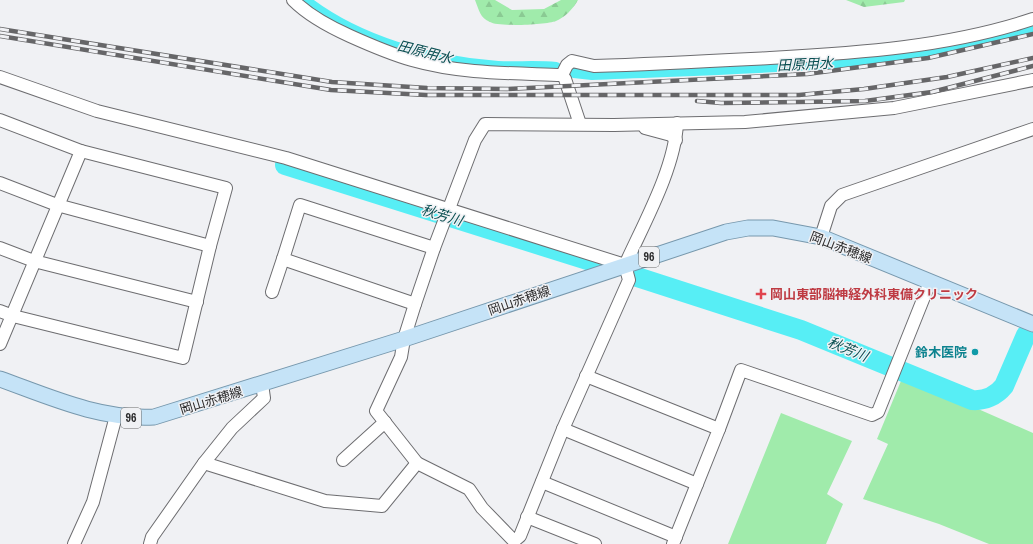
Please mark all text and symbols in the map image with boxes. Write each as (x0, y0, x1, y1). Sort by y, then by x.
water label: 田原用水 (396, 36, 456, 68)
water label: 田原用水 (777, 53, 835, 74)
water label: 秋芳川 (419, 200, 467, 230)
street label: 岡山赤穂線 (807, 228, 874, 267)
road number: 96 (639, 247, 659, 267)
street label: 岡山赤穂線 (486, 282, 553, 319)
place label: 岡山東部脳神経外科東備クリニック (770, 286, 978, 303)
marker: 岡山東部脳神経外科東備クリニック (755, 288, 767, 300)
water label: 秋芳川 (825, 333, 873, 366)
place label: 鈴木医院 (915, 344, 967, 361)
marker: 鈴木医院 (970, 347, 980, 357)
street label: 岡山赤穂線 (178, 383, 245, 418)
road number: 96 (121, 408, 141, 428)

